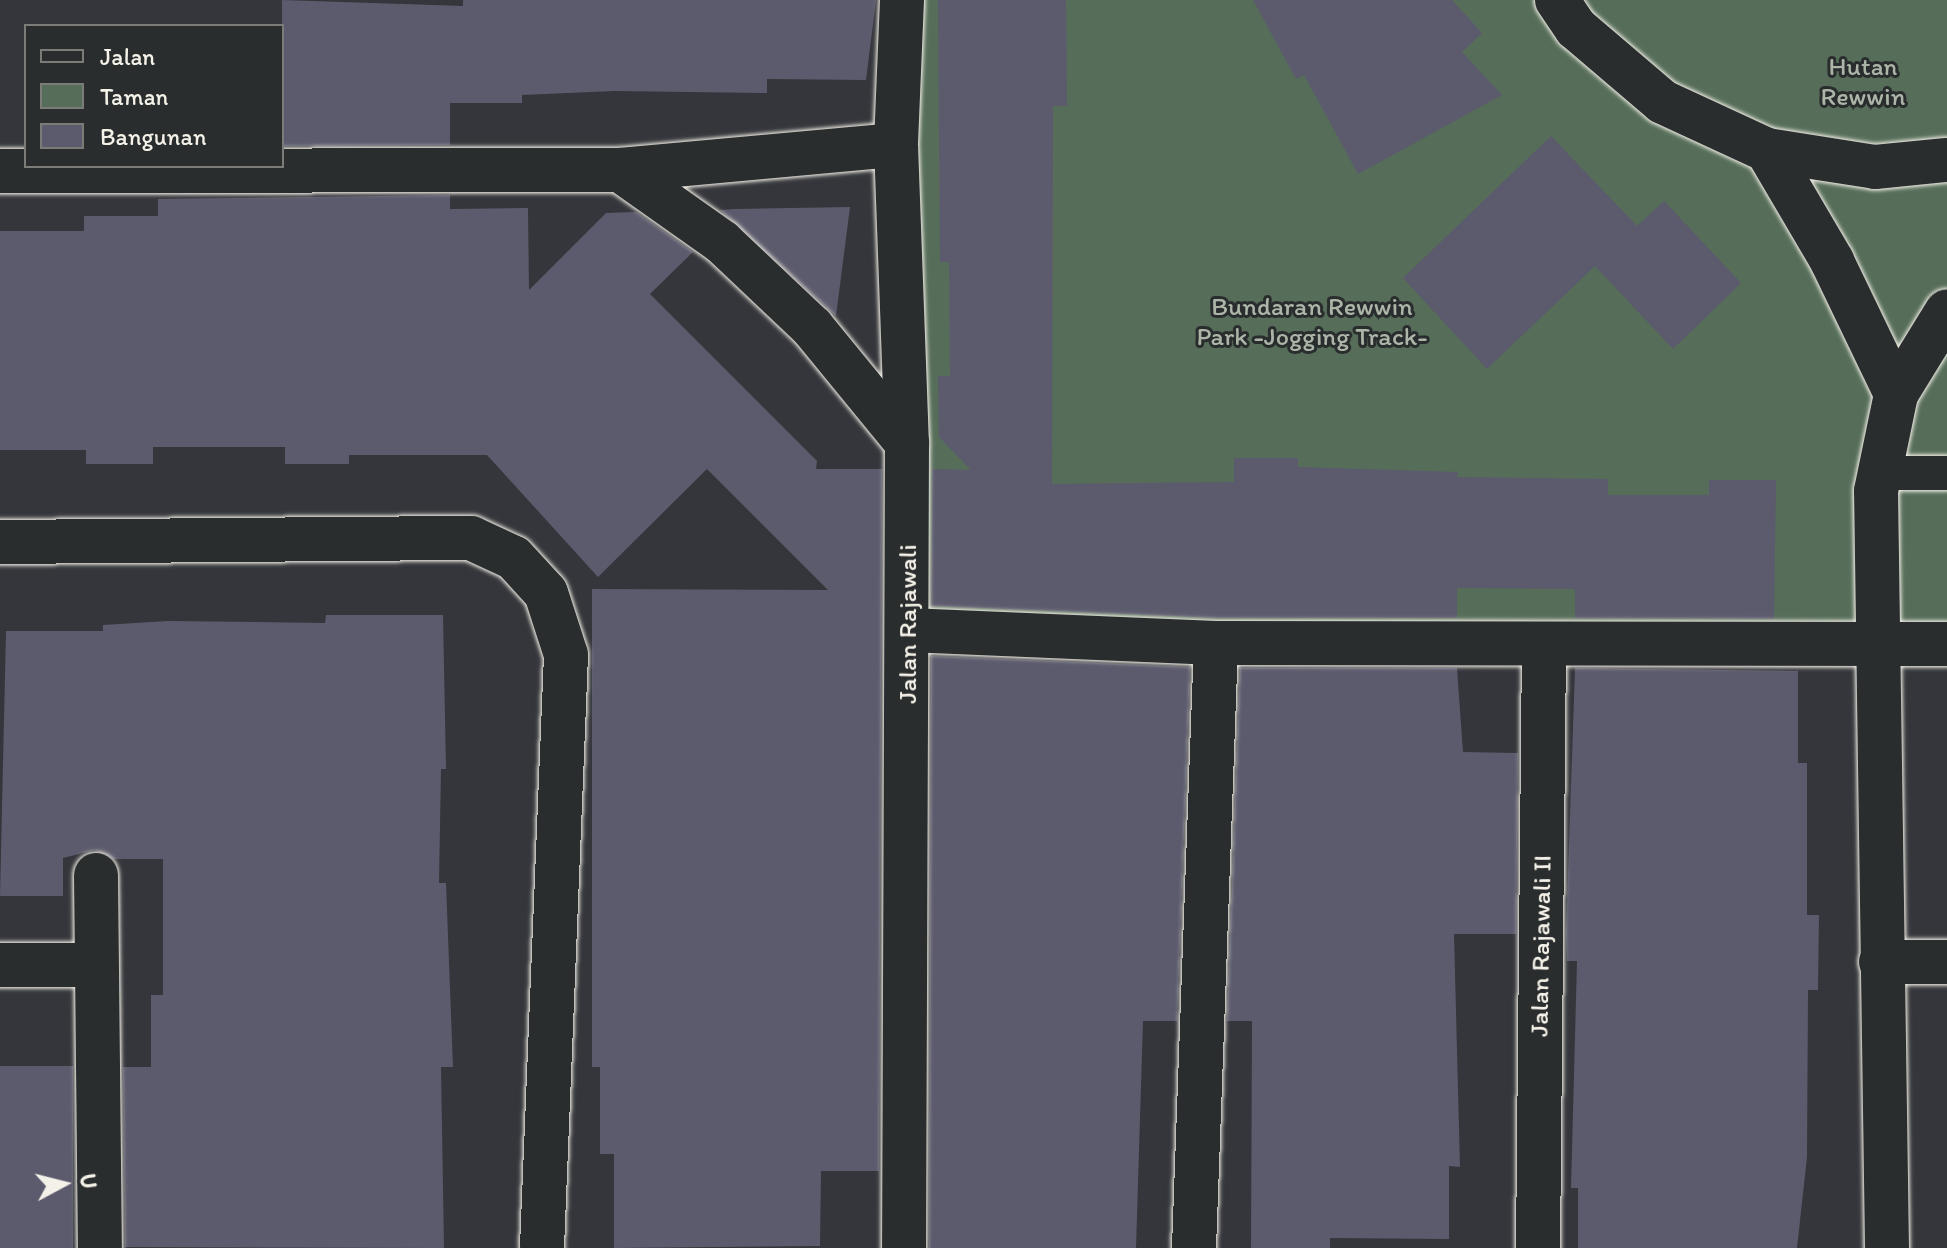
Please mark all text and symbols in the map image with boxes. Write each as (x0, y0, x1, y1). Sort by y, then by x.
legend (24, 24, 284, 168)
text: Jalan (100, 42, 155, 71)
park label: Hutan Rewwin (1821, 51, 1905, 112)
text: Taman (100, 82, 168, 111)
text: Bangunan (100, 122, 207, 151)
park label: Bundaran Rewwin Park -Jogging Track- (1196, 291, 1428, 352)
street label: Jalan Rajawali (892, 544, 924, 704)
street label: Jalan Rajawali II (1524, 855, 1558, 1037)
north arrow (24, 1144, 104, 1224)
text: U (74, 1172, 103, 1190)

